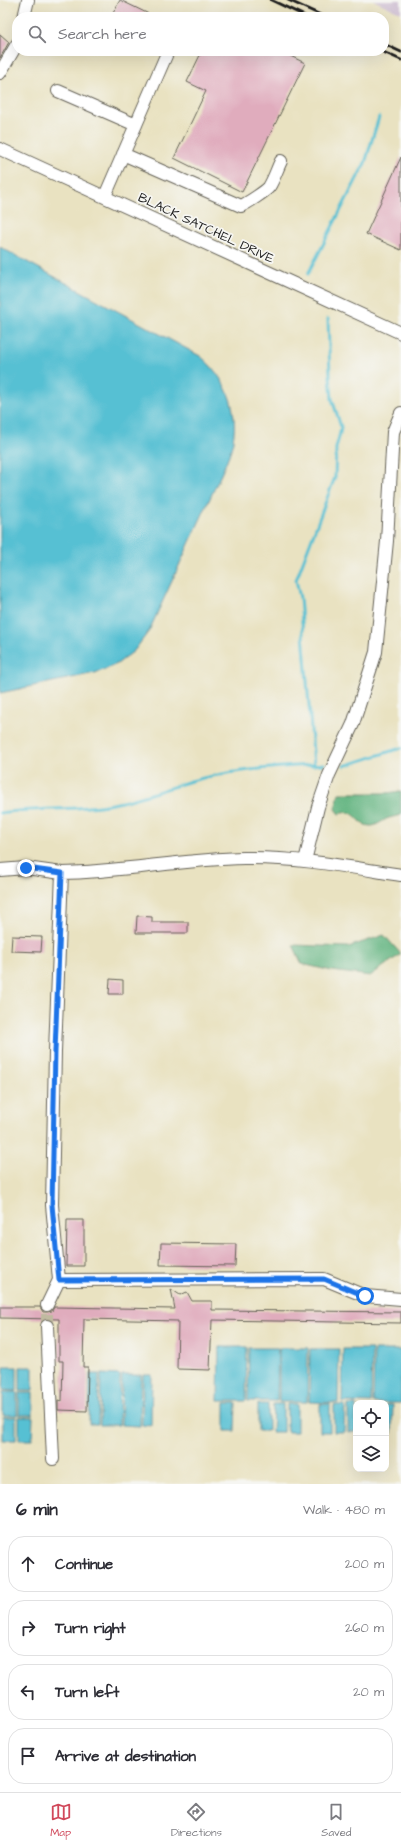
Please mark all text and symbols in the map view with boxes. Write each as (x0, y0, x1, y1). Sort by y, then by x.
search box (12, 12, 389, 56)
icon: search (26, 23, 48, 45)
text: Search here (58, 24, 147, 45)
street label: BLACK SATCHEL DRIVE (135, 189, 277, 268)
route end (17, 859, 35, 877)
route start (356, 1287, 374, 1305)
map controls (353, 1400, 389, 1472)
button: locate (353, 1400, 389, 1436)
button: layers (353, 1436, 389, 1472)
text: 6 min (16, 1498, 58, 1522)
text: Walk · 480 m (303, 1501, 385, 1519)
icon: ahead (17, 1553, 39, 1575)
text: Continue (55, 1554, 113, 1575)
text: 200 m (345, 1555, 384, 1573)
icon: right (17, 1617, 39, 1639)
text: Turn right (55, 1618, 126, 1639)
text: 260 m (345, 1619, 384, 1637)
icon: left (17, 1681, 39, 1703)
text: Turn left (55, 1682, 119, 1703)
text: 20 m (353, 1683, 384, 1701)
icon: arrive (17, 1745, 39, 1767)
text: Arrive at destination (55, 1746, 196, 1767)
tab: Map (50, 1801, 72, 1840)
tab: Directions (171, 1801, 222, 1840)
tab: Saved (321, 1801, 351, 1840)

